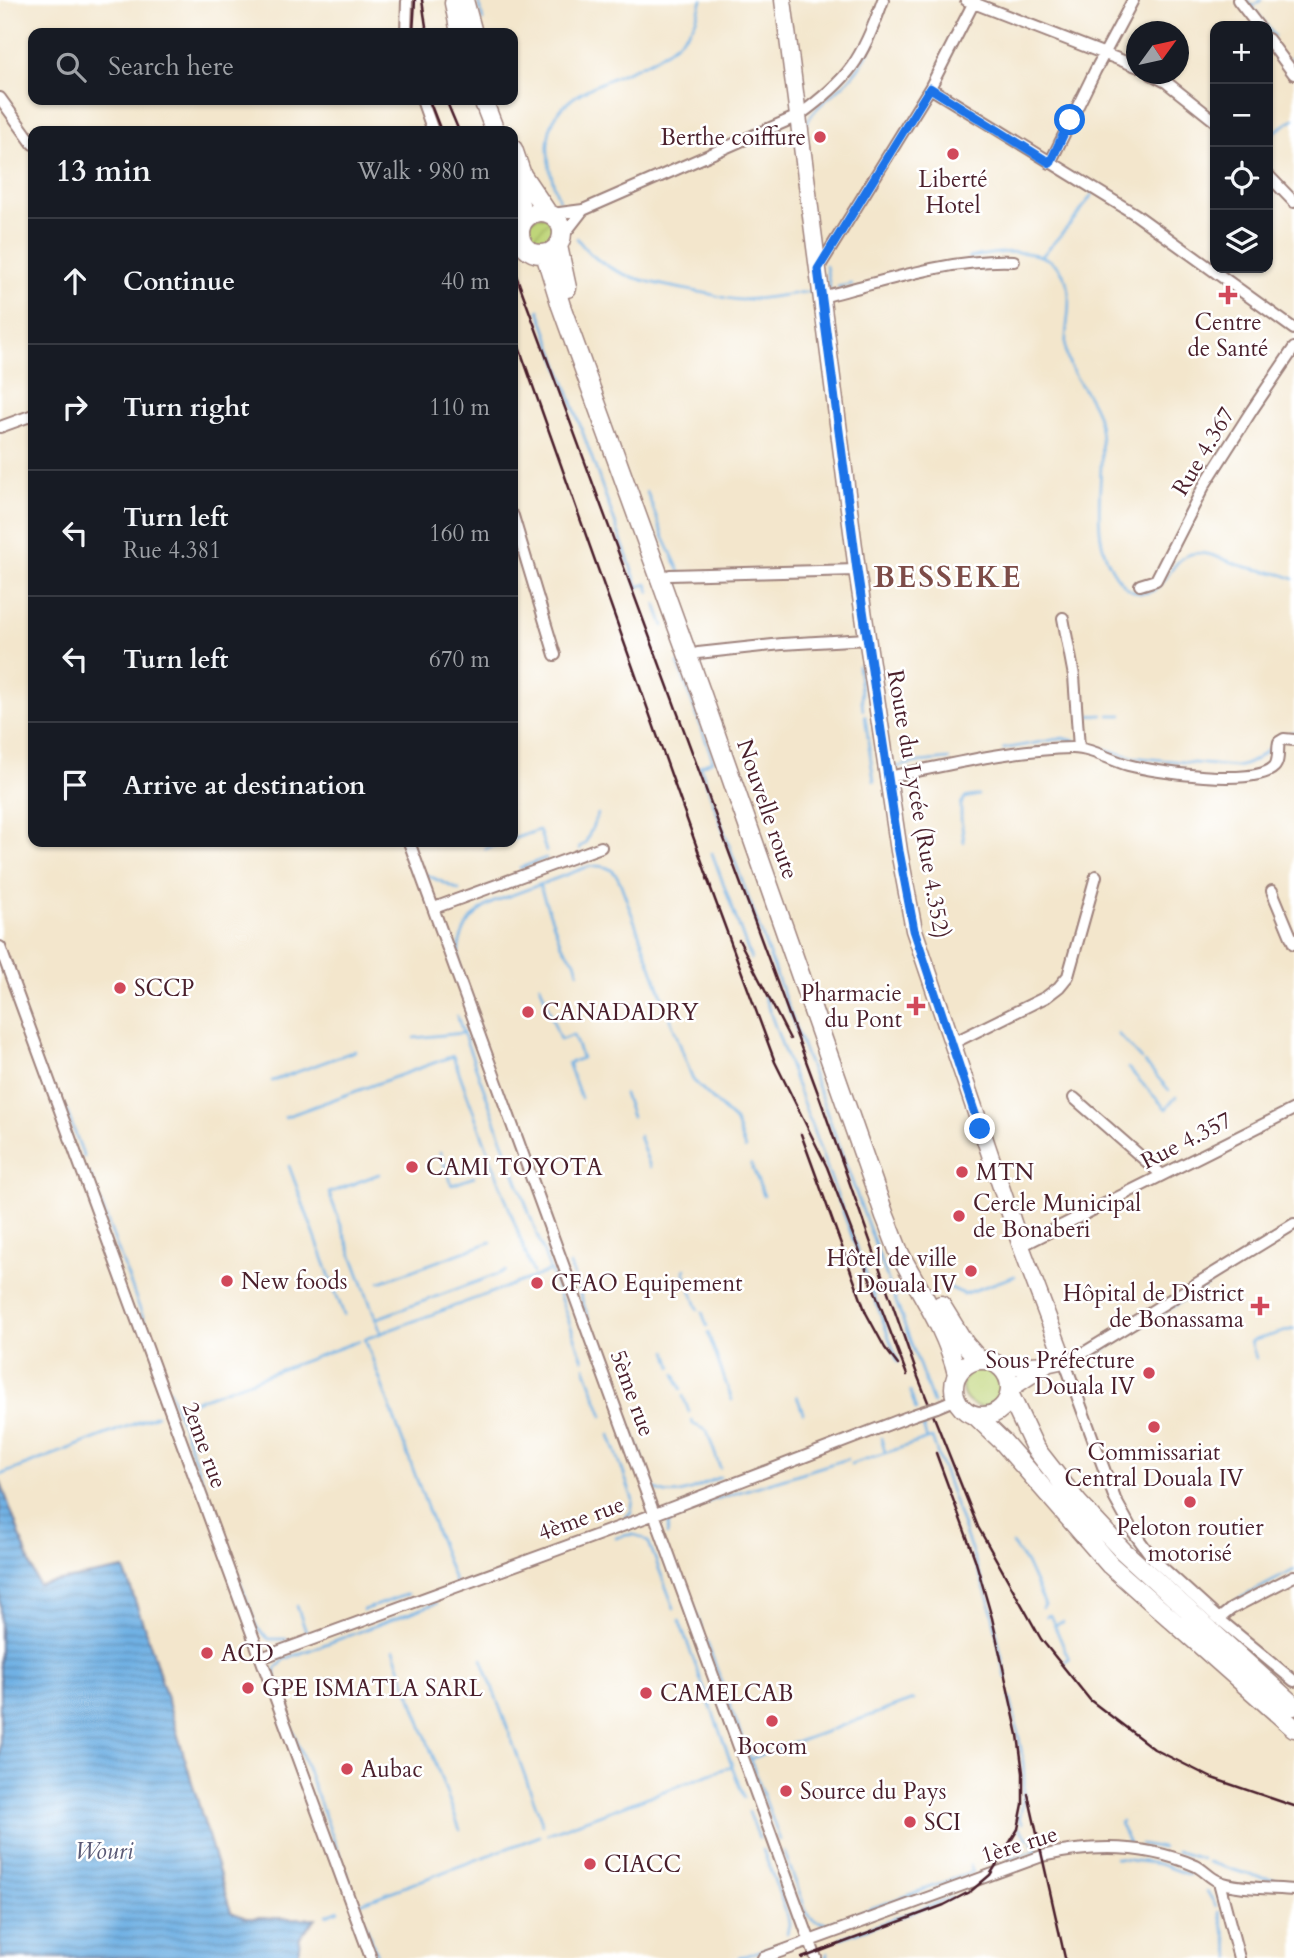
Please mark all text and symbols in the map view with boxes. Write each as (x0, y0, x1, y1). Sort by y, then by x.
north arrow (1126, 21, 1189, 84)
map controls (1210, 21, 1273, 273)
button: + (1210, 21, 1273, 84)
search box (28, 28, 518, 105)
icon: search (52, 48, 90, 86)
text: Search here (108, 49, 234, 84)
button: − (1210, 84, 1273, 147)
route start (1054, 104, 1085, 135)
place label: Berthe coiffure (660, 122, 806, 153)
marker: Berthe coiffure (812, 129, 828, 145)
marker: Liberté Hotel (945, 146, 961, 162)
button: locate (1210, 147, 1273, 210)
text: 13 min (56, 151, 151, 192)
text: Walk · 980 m (357, 156, 490, 187)
place label: Liberté Hotel (918, 164, 988, 221)
button: layers (1210, 210, 1273, 273)
icon: ahead (56, 262, 94, 300)
text: Continue (123, 264, 235, 299)
text: 40 m (441, 266, 490, 297)
marker: Centre de Santé (1218, 285, 1238, 305)
place label: Centre de Santé (1187, 307, 1269, 364)
icon: right (56, 388, 94, 426)
text: Turn right (123, 390, 250, 425)
text: 110 m (429, 392, 490, 423)
street label: Rue 4.367 (1165, 401, 1242, 501)
text: Turn left (123, 500, 228, 535)
icon: left (56, 514, 94, 552)
text: 160 m (429, 518, 490, 549)
text: Rue 4.381 (123, 535, 221, 566)
district label: BESSEKE (873, 557, 1023, 598)
icon: left (56, 640, 94, 678)
text: Turn left (123, 642, 228, 677)
text: 670 m (429, 644, 490, 675)
street label: Route du Lycée (Rue 4.352) (880, 667, 957, 941)
street label: Nouvelle route (729, 735, 806, 883)
icon: arrive (56, 766, 94, 804)
text: Arrive at destination (123, 768, 366, 803)
place label: SCCP (134, 973, 194, 1004)
place label: Pharmacie du Pont (801, 978, 902, 1035)
marker: SCCP (112, 980, 128, 996)
place label: CANADADRY (542, 997, 700, 1028)
marker: Pharmacie du Pont (908, 998, 924, 1014)
marker: CANADADRY (520, 1004, 536, 1020)
street label: Rue 4.357 (1135, 1104, 1237, 1177)
route end (964, 1113, 995, 1144)
place label: CAMI TOYOTA (426, 1152, 603, 1183)
place label: MTN (976, 1157, 1035, 1188)
marker: CAMI TOYOTA (404, 1159, 420, 1175)
marker: MTN (954, 1164, 970, 1180)
place label: Cercle Municipal de Bonaberi (973, 1188, 1141, 1245)
marker: Cercle Municipal de Bonaberi (951, 1208, 967, 1224)
place label: Hôtel de ville Douala IV (826, 1243, 957, 1300)
marker: Hôtel de ville Douala IV (963, 1263, 979, 1279)
place label: New foods (241, 1266, 348, 1297)
place label: CFAO Equipement (551, 1268, 743, 1299)
marker: New foods (219, 1273, 235, 1289)
marker: CFAO Equipement (529, 1275, 545, 1291)
place label: Hôpital de District de Bonassama (1063, 1278, 1244, 1335)
marker: Hôpital de District de Bonassama (1250, 1296, 1270, 1316)
place label: Sous Préfecture Douala IV (985, 1345, 1135, 1402)
street label: 5ème rue (603, 1346, 662, 1441)
marker: Sous Préfecture Douala IV (1141, 1365, 1157, 1381)
street label: 2eme rue (175, 1398, 234, 1493)
marker: Commissariat Central Douala IV (1146, 1419, 1162, 1435)
place label: Commissariat Central Douala IV (1064, 1437, 1244, 1494)
street label: 4ème rue (534, 1489, 629, 1548)
marker: Peloton routier motorisé (1182, 1494, 1198, 1510)
place label: Peloton routier motorisé (1116, 1512, 1264, 1569)
place label: ACD (221, 1638, 274, 1669)
marker: ACD (199, 1645, 215, 1661)
place label: GPE ISMATLA SARL (262, 1673, 483, 1704)
place label: CAMELCAB (660, 1678, 793, 1709)
marker: GPE ISMATLA SARL (240, 1680, 256, 1696)
marker: CAMELCAB (638, 1685, 654, 1701)
marker: Bocom (764, 1713, 780, 1729)
place label: Bocom (737, 1731, 808, 1762)
place label: Aubac (361, 1754, 423, 1785)
marker: Aubac (339, 1761, 355, 1777)
place label: Source du Pays (800, 1776, 947, 1807)
marker: Source du Pays (778, 1783, 794, 1799)
place label: SCI (924, 1807, 961, 1838)
marker: SCI (902, 1814, 918, 1830)
street label: 1ère rue (977, 1818, 1061, 1871)
water label: Wouri (75, 1835, 134, 1868)
place label: CIACC (604, 1849, 681, 1880)
marker: CIACC (582, 1856, 598, 1872)

